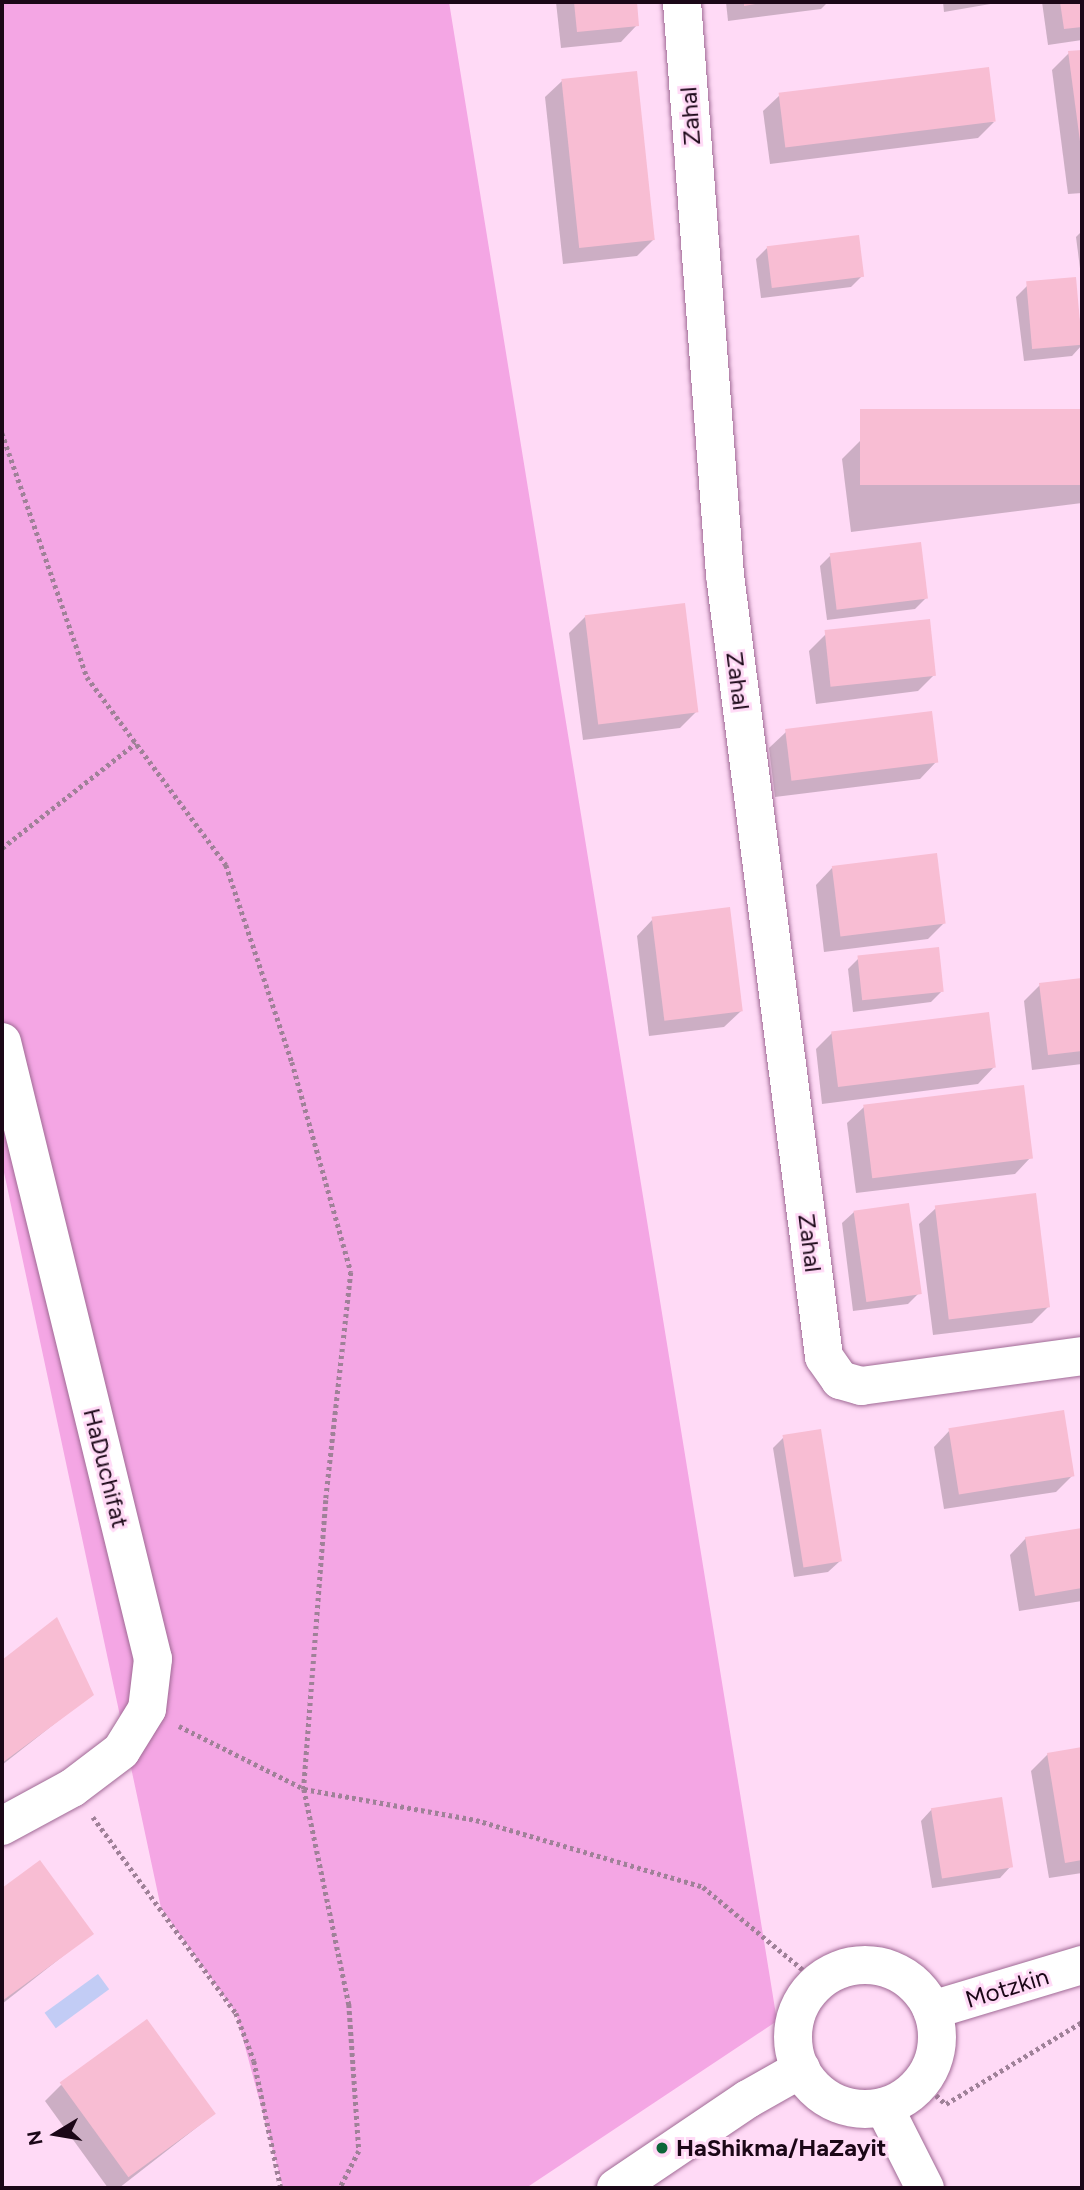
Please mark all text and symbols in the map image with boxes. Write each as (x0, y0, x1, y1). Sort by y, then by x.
street label: Zahal (674, 86, 706, 146)
street label: Zahal (720, 650, 756, 712)
street label: Zahal (792, 1212, 828, 1274)
street label: HaDuchifat (77, 1405, 135, 1531)
street label: Motzkin (962, 1962, 1052, 2014)
north arrow (21, 2099, 91, 2169)
text: N (22, 2129, 48, 2148)
place label: HaShikma/HaZayit (676, 2134, 887, 2162)
marker: HaShikma/HaZayit (654, 2140, 670, 2156)

